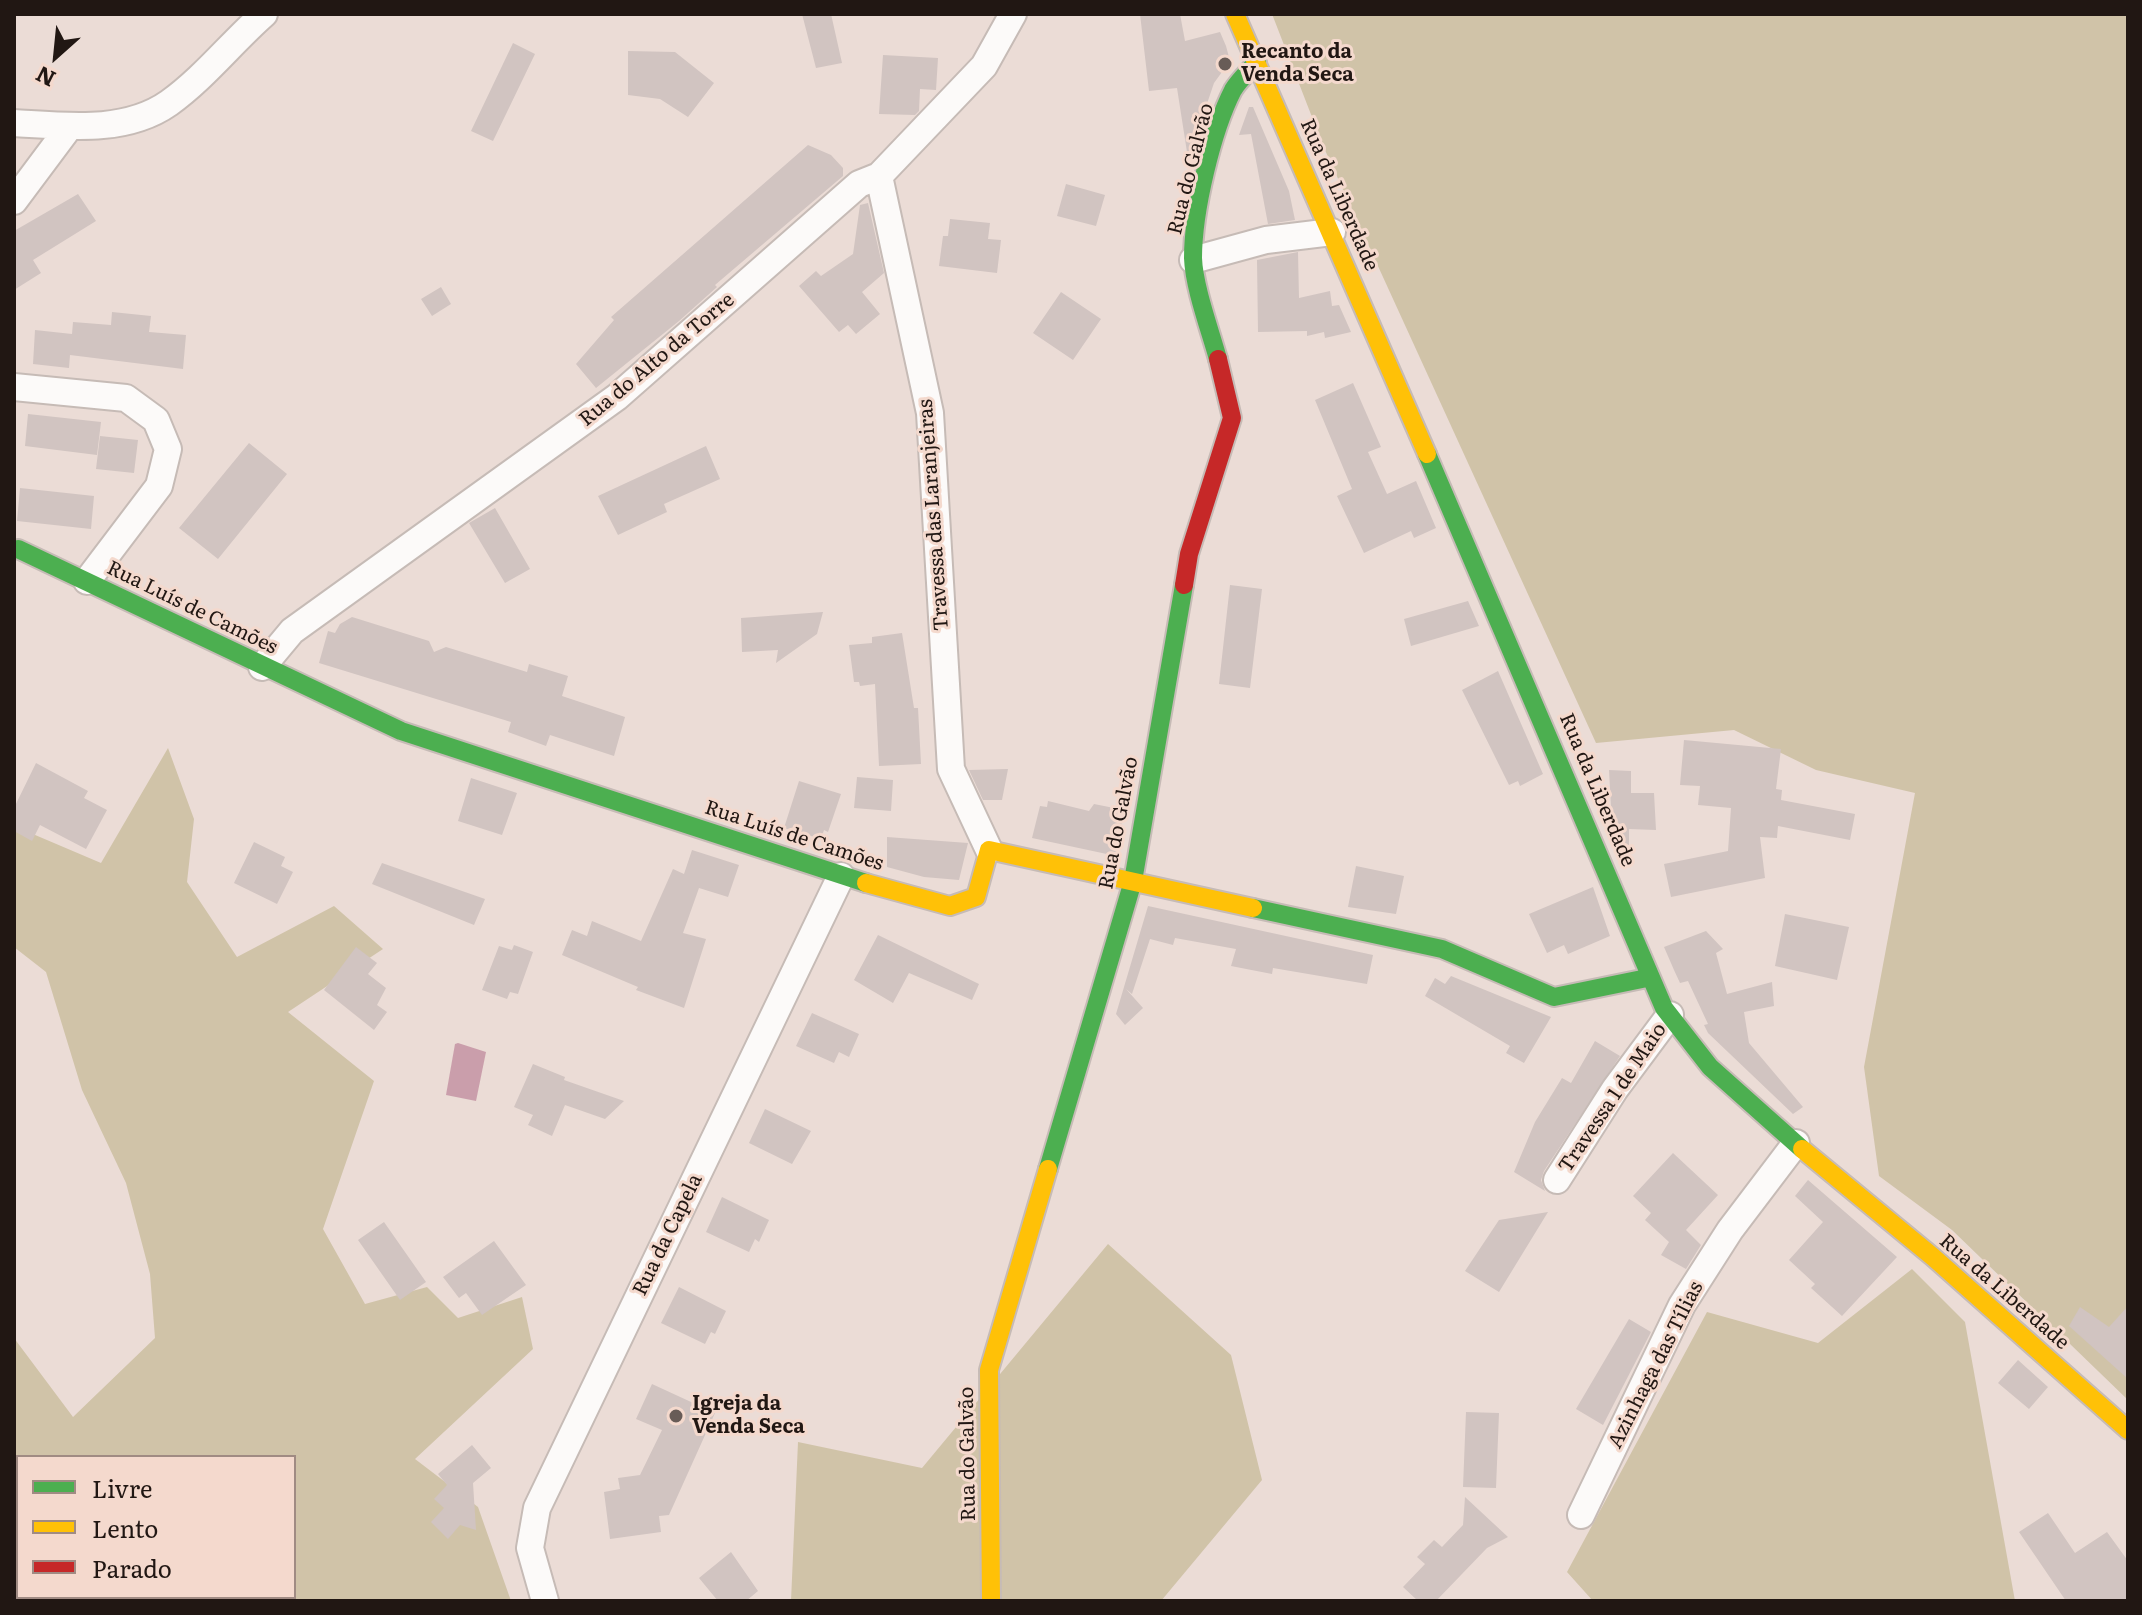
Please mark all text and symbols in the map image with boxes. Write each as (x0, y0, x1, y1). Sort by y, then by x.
north arrow (16, 16, 96, 96)
place label: Recanto da Venda Seca (1241, 40, 1354, 87)
marker: Recanto da Venda Seca (1216, 55, 1234, 73)
text: N (29, 59, 61, 97)
street label: Rua do Galvão (1163, 101, 1219, 237)
street label: Rua da Liberdade (1295, 115, 1383, 275)
street label: Rua do Alto da Torre (575, 288, 739, 432)
street label: Travessa das Laranjeiras (914, 398, 954, 632)
street label: Rua Luís de Camões (103, 556, 281, 660)
street label: Rua da Liberdade (1554, 710, 1640, 870)
street label: Rua do Galvão (1094, 755, 1144, 891)
street label: Rua Luís de Camões (702, 796, 886, 876)
street label: Travessa 1 de Maio (1554, 1019, 1672, 1177)
street label: Rua da Capela (628, 1170, 708, 1300)
street label: Rua da Liberdade (1934, 1229, 2074, 1355)
street label: Azinhaga das Tílias (1604, 1278, 1708, 1452)
street label: Rua do Galvão (955, 1387, 981, 1521)
place label: Igreja da Venda Seca (692, 1392, 805, 1439)
marker: Igreja da Venda Seca (667, 1407, 685, 1425)
legend (16, 1455, 296, 1599)
text: Livre (92, 1470, 152, 1505)
text: Lento (92, 1510, 158, 1545)
text: Parado (92, 1550, 172, 1585)

